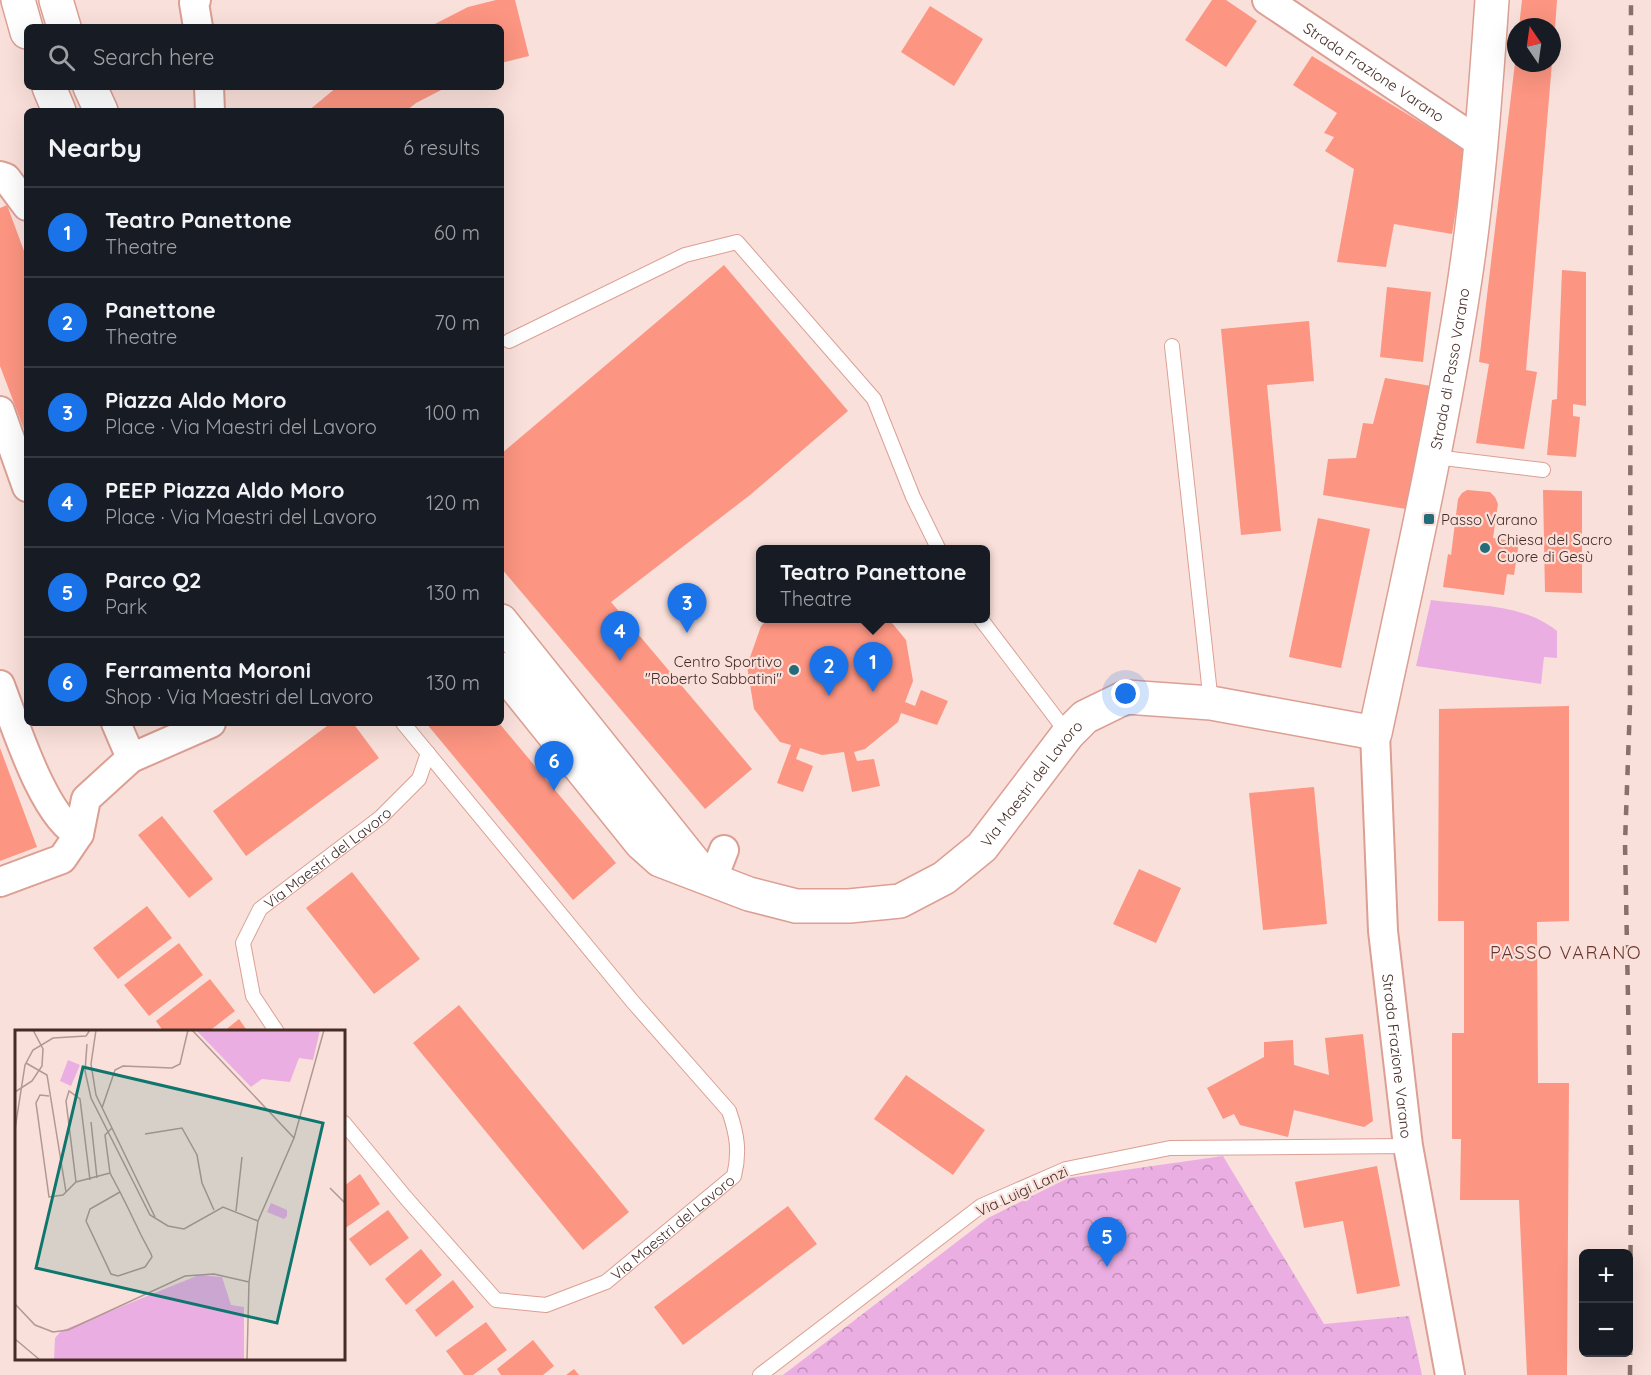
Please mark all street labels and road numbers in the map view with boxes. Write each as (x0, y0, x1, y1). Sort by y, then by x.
street label: Strada Frazione Varano (1300, 18, 1448, 126)
street label: Strada di Passo Varano (1426, 287, 1473, 451)
street label: Via Maestri del Lavoro (976, 716, 1086, 850)
street label: Via Maestri del Lavoro (260, 803, 395, 912)
street label: Strada Frazione Varano (1379, 973, 1417, 1139)
street label: Via Luigi Lanzi (973, 1161, 1071, 1221)
street label: Via Maestri del Lavoro (607, 1170, 738, 1284)

